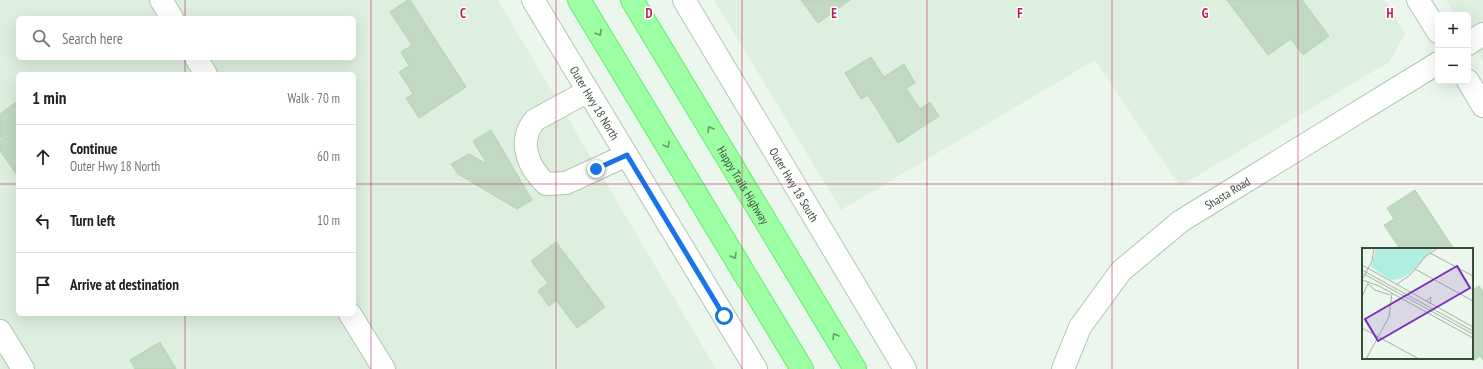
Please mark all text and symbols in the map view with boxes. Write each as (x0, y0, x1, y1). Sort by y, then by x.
text: C (460, 5, 466, 22)
text: D (646, 5, 653, 22)
text: E (831, 5, 837, 22)
text: F (1017, 5, 1023, 22)
text: G (1202, 5, 1209, 22)
text: H (1387, 5, 1394, 22)
map controls (1435, 12, 1471, 84)
button: + (1435, 12, 1471, 48)
search box (16, 16, 356, 60)
icon: search (30, 27, 52, 49)
text: Search here (62, 29, 123, 48)
one-way arrow (595, 29, 602, 36)
button: − (1435, 48, 1471, 84)
street label: Outer Hwy 18 North (567, 63, 623, 142)
text: 1 min (32, 87, 66, 109)
text: Walk · 70 m (288, 90, 340, 107)
one-way arrow (707, 126, 715, 133)
text: Continue (70, 139, 117, 158)
one-way arrow (662, 141, 669, 148)
street label: Happy Trails Highway (714, 143, 773, 227)
street label: Outer Hwy 18 South (767, 145, 822, 224)
icon: ahead (32, 146, 54, 168)
text: 60 m (317, 148, 340, 165)
text: Outer Hwy 18 North (70, 158, 160, 175)
route end (587, 160, 605, 178)
street label: Shasta Road (1202, 173, 1253, 212)
icon: left (32, 210, 54, 232)
text: Turn left (70, 211, 115, 230)
text: 10 m (317, 212, 340, 229)
inset map (1362, 248, 1473, 359)
one-way arrow (729, 252, 737, 259)
icon: arrive (32, 274, 54, 296)
text: Arrive at destination (70, 275, 179, 294)
route start (715, 307, 733, 325)
one-way arrow (833, 333, 840, 340)

